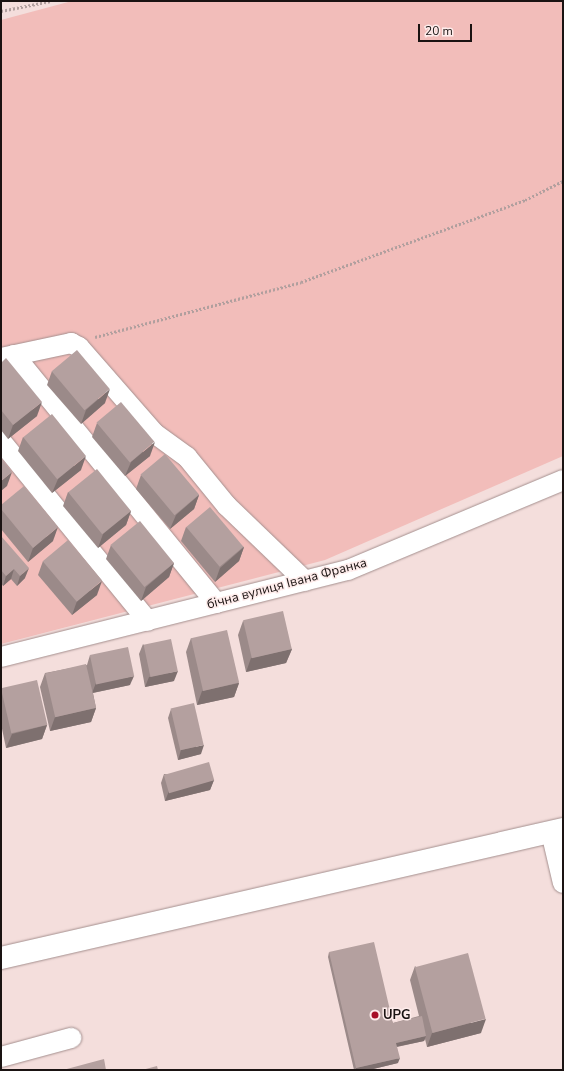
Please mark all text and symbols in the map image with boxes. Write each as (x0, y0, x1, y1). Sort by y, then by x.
scale bar (420, 16, 474, 42)
text: 20 m (425, 23, 453, 39)
street label: бічна вулиця Івана Франка (205, 555, 369, 613)
place label: UPG (383, 1007, 411, 1023)
marker: UPG (370, 1010, 380, 1020)

